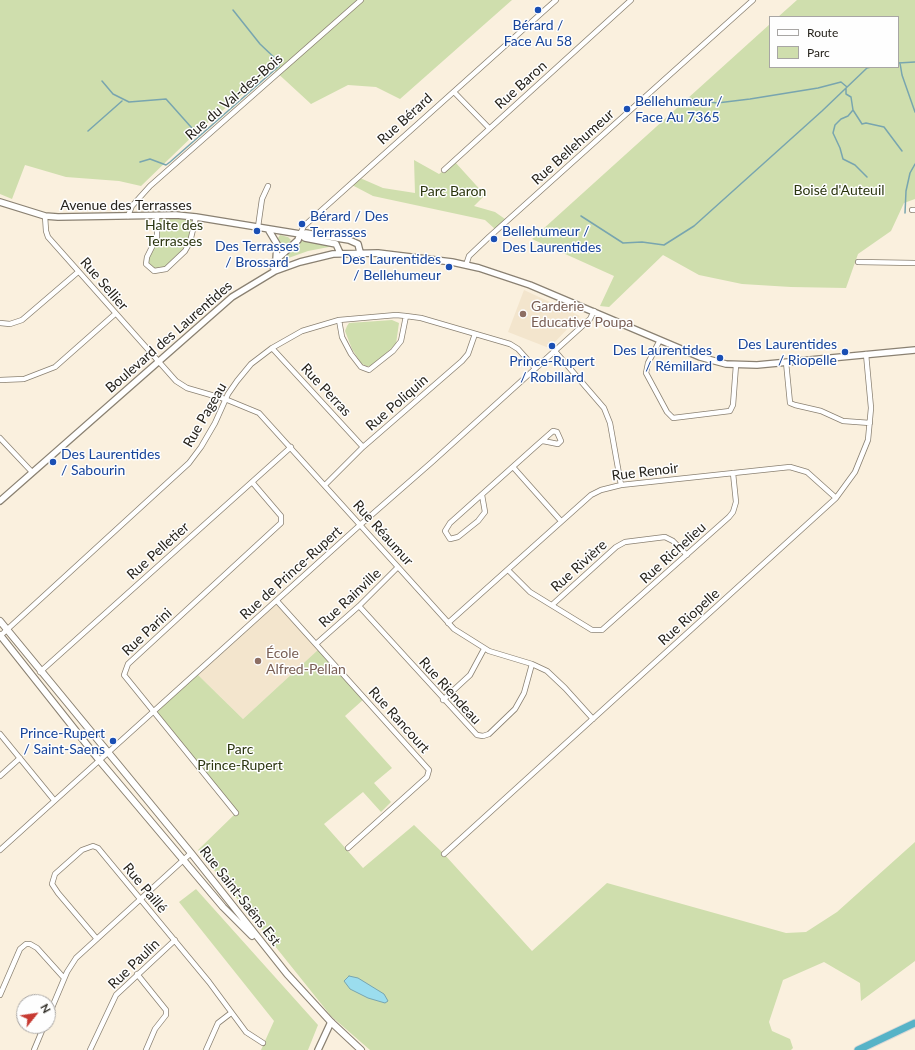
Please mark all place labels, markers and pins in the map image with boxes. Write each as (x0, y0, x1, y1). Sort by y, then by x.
marker: Bérard / Face Au 58 (533, 5, 543, 15)
place label: Bérard / Face Au 58 (504, 17, 572, 50)
place label: Bellehumeur / Face Au 7365 (635, 93, 723, 126)
marker: Bellehumeur / Face Au 7365 (622, 104, 632, 114)
place label: Bérard / Des Terrasses (310, 208, 388, 240)
marker: Bérard / Des Terrasses (297, 219, 307, 229)
place label: Bellehumeur / Des Laurentides (502, 223, 601, 256)
marker: Des Terrasses / Brossard (252, 226, 262, 236)
marker: Bellehumeur / Des Laurentides (489, 234, 499, 244)
place label: Des Terrasses / Brossard (215, 238, 299, 270)
place label: Des Laurentides / Bellehumeur (342, 251, 441, 284)
marker: Des Laurentides / Bellehumeur (444, 262, 454, 272)
place label: Garderie Educative Poupa (531, 298, 633, 330)
marker: Garderie Educative Poupa (518, 309, 528, 319)
place label: Des Laurentides / Riopelle (738, 336, 837, 368)
marker: Prince-Rupert / Robillard (547, 341, 557, 351)
place label: Des Laurentides / Rémillard (613, 342, 712, 374)
marker: Des Laurentides / Riopelle (840, 347, 850, 357)
place label: Prince-Rupert / Robillard (509, 353, 595, 386)
marker: Des Laurentides / Rémillard (715, 353, 725, 363)
place label: Des Laurentides / Sabourin (61, 446, 160, 478)
marker: Des Laurentides / Sabourin (48, 457, 58, 467)
place label: École Alfred-Pellan (266, 645, 346, 678)
marker: École Alfred-Pellan (253, 656, 263, 666)
place label: Prince-Rupert / Saint-Saens (20, 725, 105, 758)
marker: Prince-Rupert / Saint-Saens (108, 736, 118, 746)

